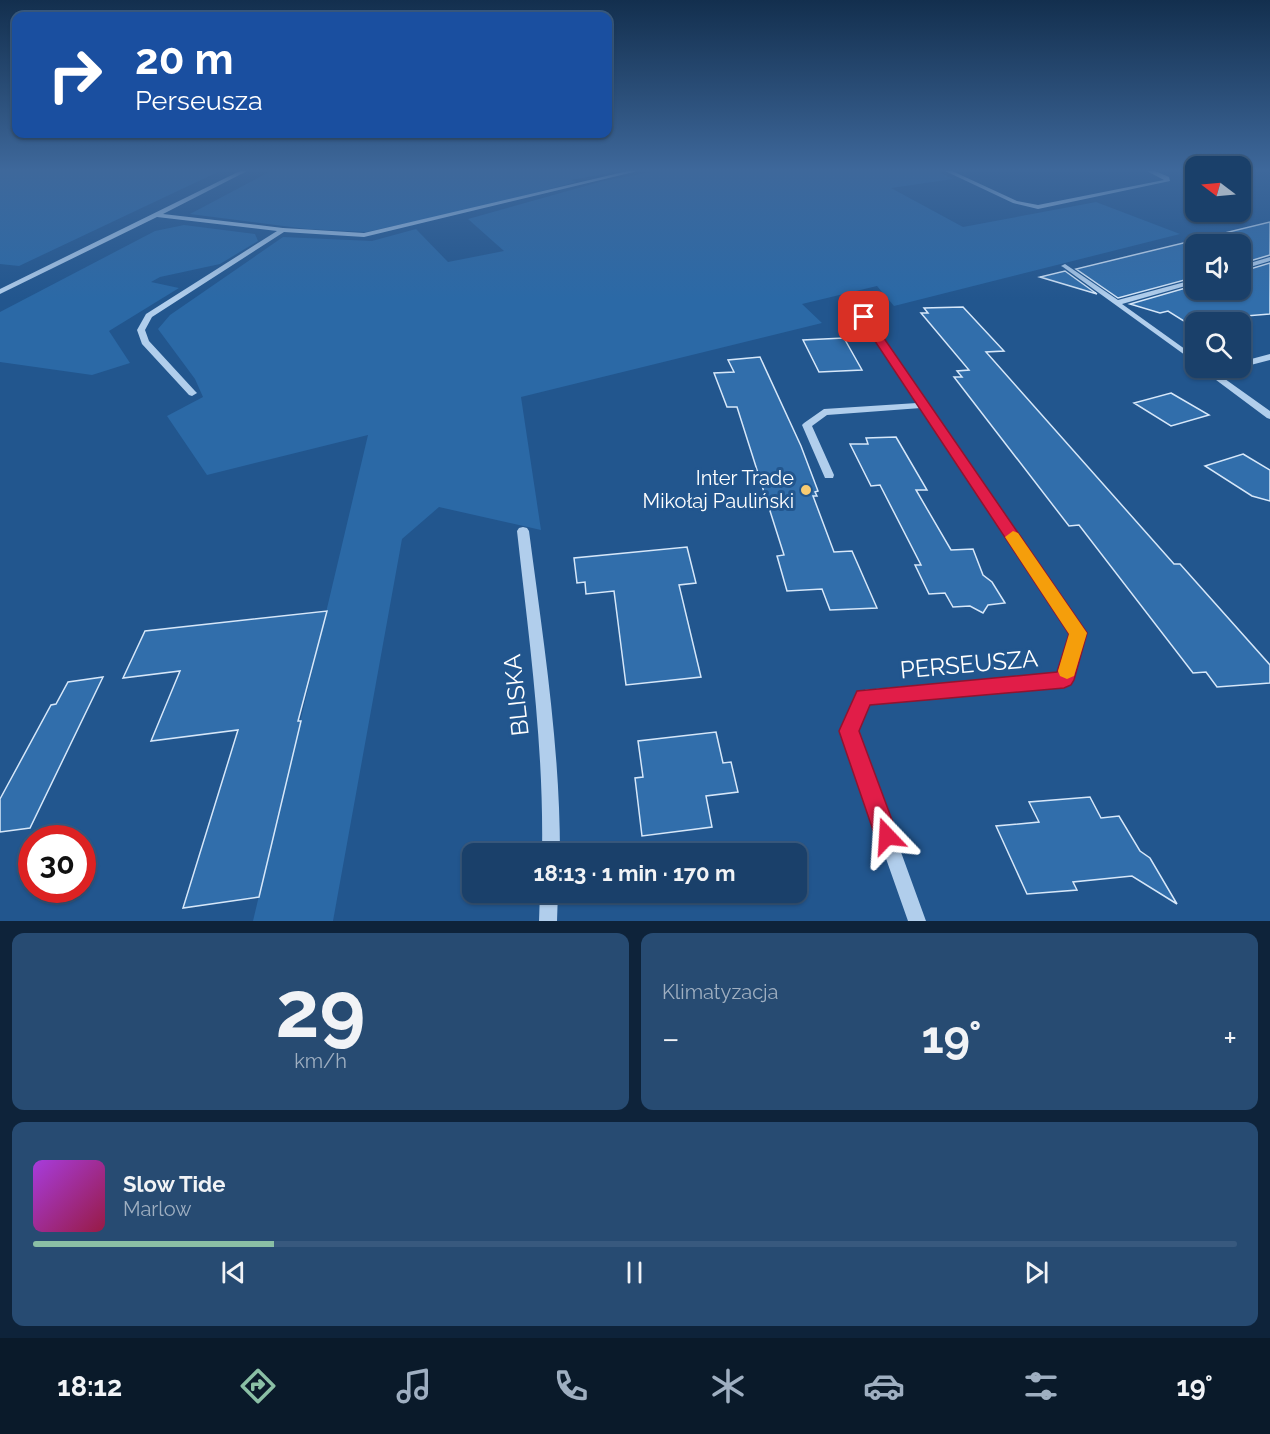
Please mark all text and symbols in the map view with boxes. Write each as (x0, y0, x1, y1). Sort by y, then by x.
text: 20 m (135, 35, 234, 84)
icon: right (36, 36, 114, 114)
text: Perseusza (135, 85, 263, 116)
north arrow (1185, 156, 1251, 222)
map controls (1185, 156, 1251, 378)
button: sound (1185, 234, 1251, 300)
pin (838, 291, 889, 342)
icon: arrive (847, 300, 880, 333)
button: search (1185, 312, 1251, 378)
place label: Inter Trade Mikołaj Pauliński (643, 466, 794, 513)
marker: Inter Trade Mikołaj Pauliński (799, 483, 813, 497)
street label: PERSEUSZA (899, 644, 1039, 684)
street label: BLISKA (497, 653, 535, 737)
position arrow (855, 804, 919, 868)
speed limit sign: 30 (18, 825, 96, 903)
text: 18:13 · 1 min · 170 m (534, 860, 735, 886)
text: 29 (276, 964, 365, 1055)
text: Klimatyzacja (662, 980, 779, 1004)
text: 19° (921, 1011, 982, 1064)
text: − (662, 1019, 680, 1058)
text: + (1223, 1019, 1237, 1058)
text: km/h (294, 1049, 347, 1073)
text: Slow Tide (123, 1171, 225, 1197)
text: Marlow (123, 1197, 192, 1221)
icon: previous (217, 1256, 250, 1289)
icon: pause (618, 1256, 651, 1289)
icon: next (1020, 1256, 1053, 1289)
icon: directions (237, 1365, 279, 1407)
icon: music (393, 1365, 435, 1407)
icon: phone (550, 1365, 592, 1407)
icon: climate (707, 1365, 749, 1407)
icon: car (863, 1365, 905, 1407)
icon: filters (1020, 1365, 1062, 1407)
text: 18:12 (57, 1371, 122, 1402)
text: 19° (1176, 1371, 1213, 1402)

